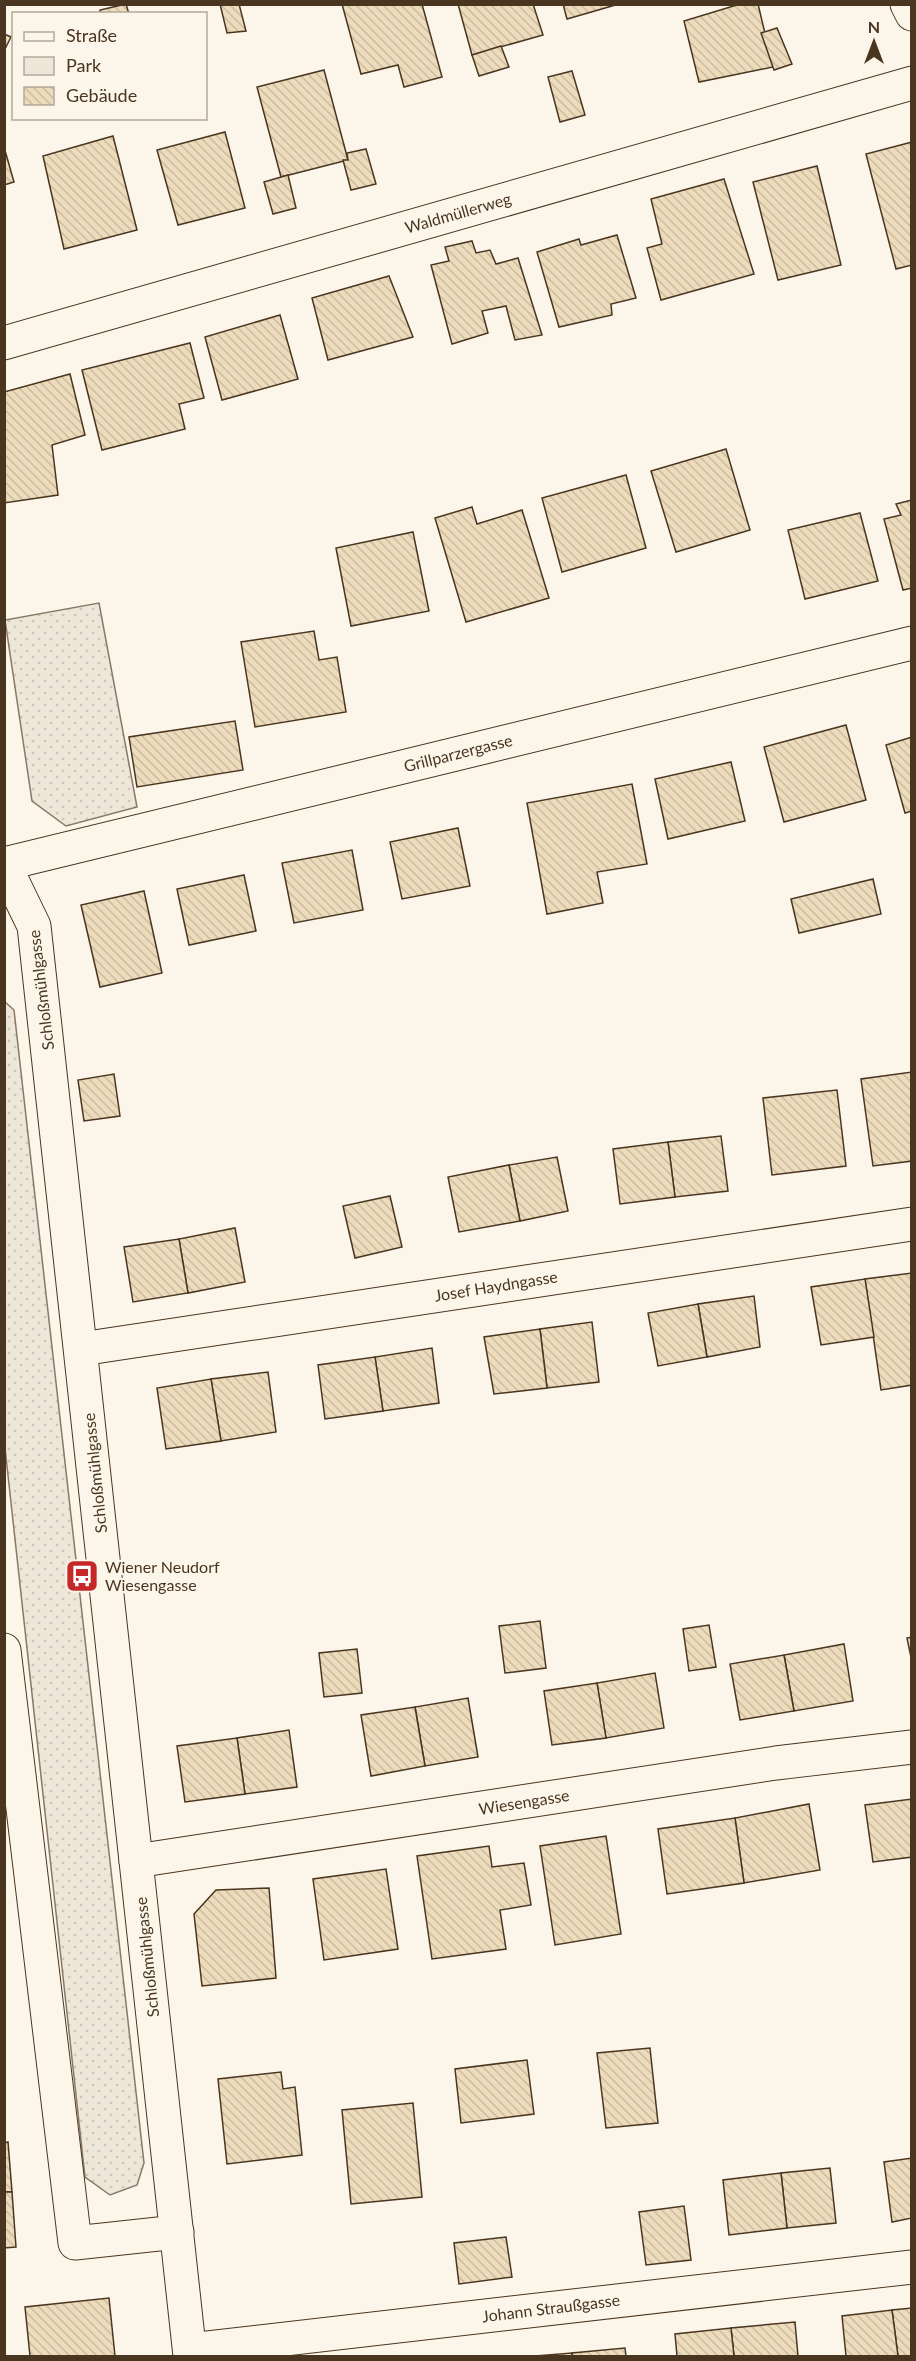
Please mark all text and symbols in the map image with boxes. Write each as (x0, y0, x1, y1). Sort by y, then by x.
legend (12, 12, 207, 120)
north arrow (844, 12, 904, 72)
text: N (868, 17, 880, 36)
text: Straße (66, 24, 117, 46)
text: Park (66, 54, 102, 76)
text: Gebäude (66, 84, 137, 106)
street label: Waldmüllerweg (403, 188, 513, 237)
street label: Grillparzergasse (402, 730, 514, 775)
street label: Schloßmühlgasse (24, 929, 57, 1051)
street label: Josef Haydngasse (433, 1266, 559, 1305)
street label: Schloßmühlgasse (79, 1412, 110, 1534)
place label: Wiener Neudorf Wiesengasse (105, 1557, 220, 1594)
bus stop icon: Wiener Neudorf Wiesengasse (64, 1558, 100, 1594)
street label: Wiesengasse (477, 1785, 571, 1818)
street label: Schloßmühlgasse (131, 1896, 162, 2018)
street label: Johann Straußgasse (481, 2290, 621, 2325)

